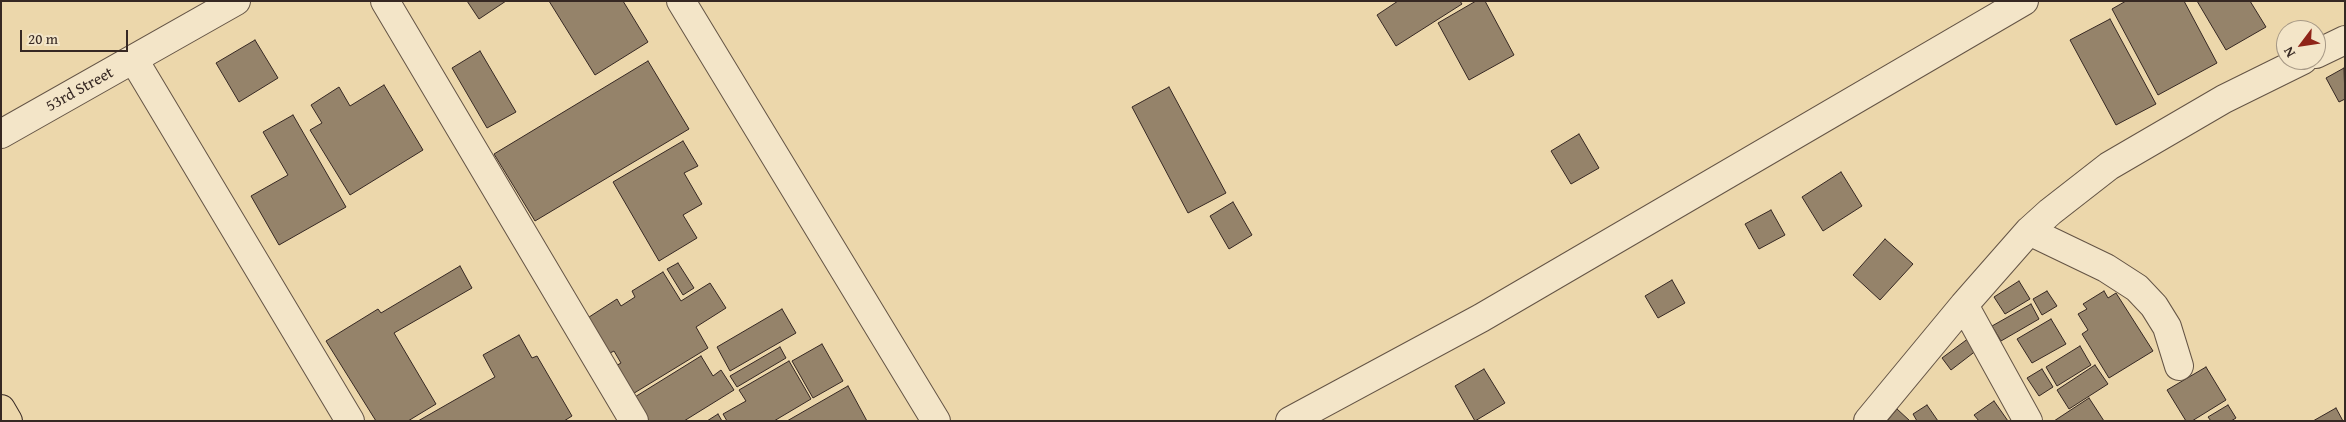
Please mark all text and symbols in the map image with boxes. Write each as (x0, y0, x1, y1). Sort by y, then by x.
scale bar (22, 20, 130, 52)
north arrow (2276, 20, 2326, 70)
text: 20 m (28, 28, 58, 49)
text: N (2278, 43, 2300, 61)
street label: 53rd Street (43, 64, 117, 116)

